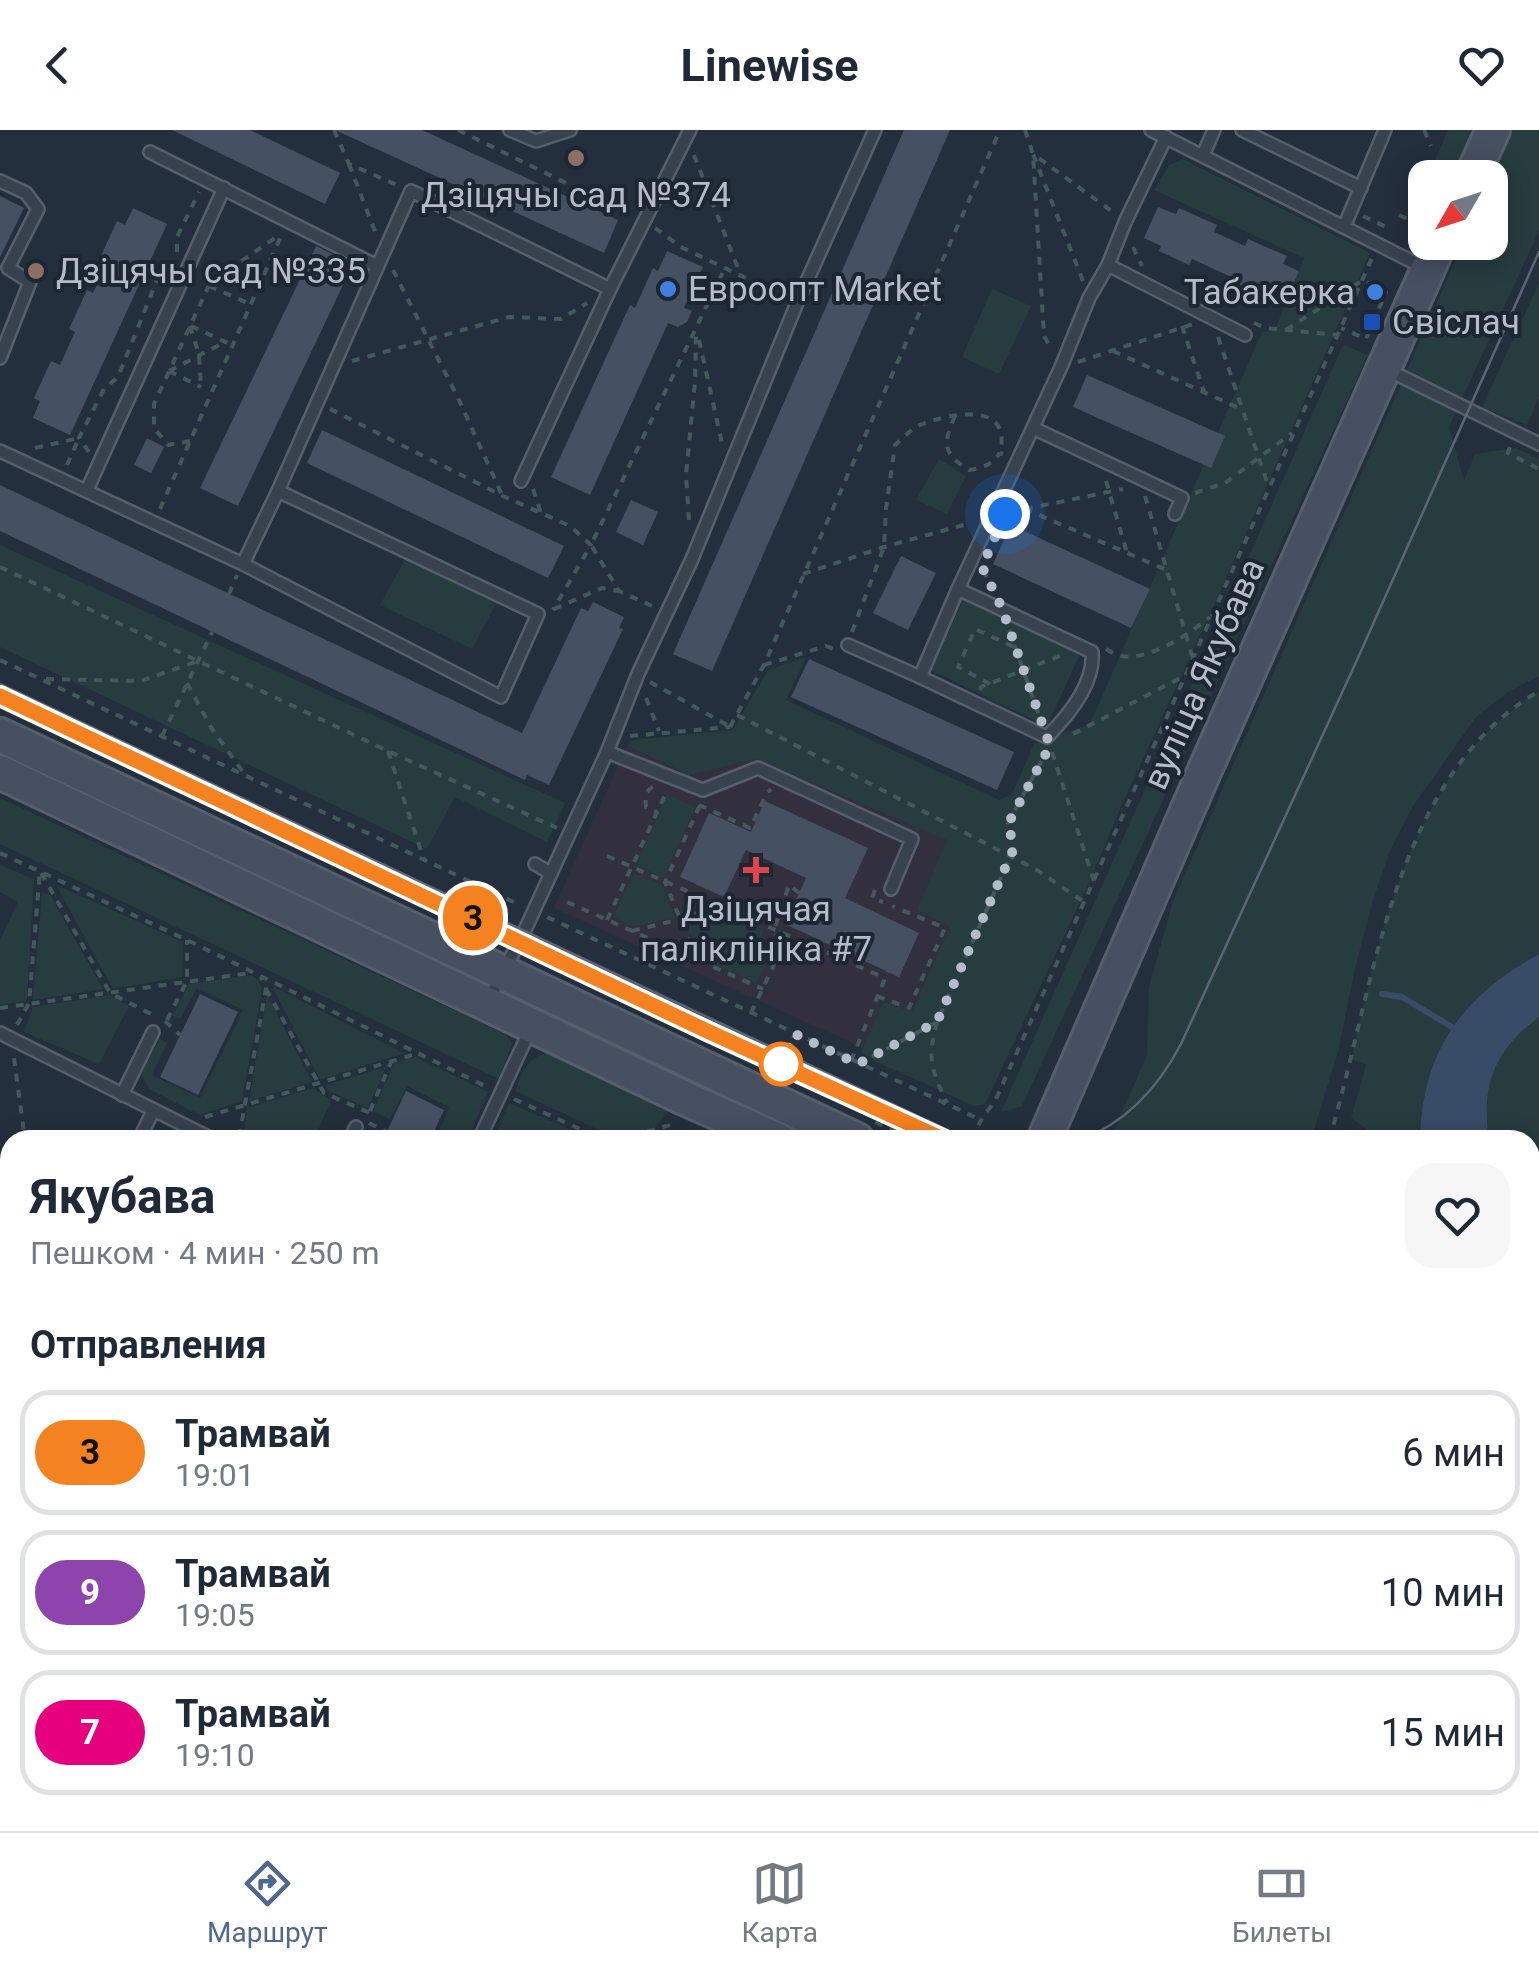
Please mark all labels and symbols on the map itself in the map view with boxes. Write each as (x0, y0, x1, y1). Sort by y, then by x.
marker: Дзіцячы сад №374 (565, 147, 587, 169)
north arrow (1408, 160, 1508, 260)
place label: Дзіцячы сад №374 (421, 175, 731, 216)
place label: Дзіцячы сад №335 (56, 251, 366, 292)
marker: Дзіцячы сад №335 (25, 260, 47, 282)
place label: Евроопт Market (688, 269, 942, 310)
place label: Табакерка (1184, 272, 1355, 313)
marker: Евроопт Market (657, 278, 679, 300)
marker: Табакерка (1364, 281, 1386, 303)
place label: Свіслач (1392, 302, 1520, 343)
marker: Свіслач (1361, 311, 1383, 333)
your location (980, 489, 1030, 539)
street label: вуліца Якубава (1135, 552, 1273, 796)
marker: Дзіцячая паліклініка #7 (743, 857, 769, 883)
line badge: 3 (440, 886, 506, 950)
place label: Дзіцячая паліклініка #7 (640, 889, 872, 970)
unlabelled marker (760, 1043, 802, 1085)

